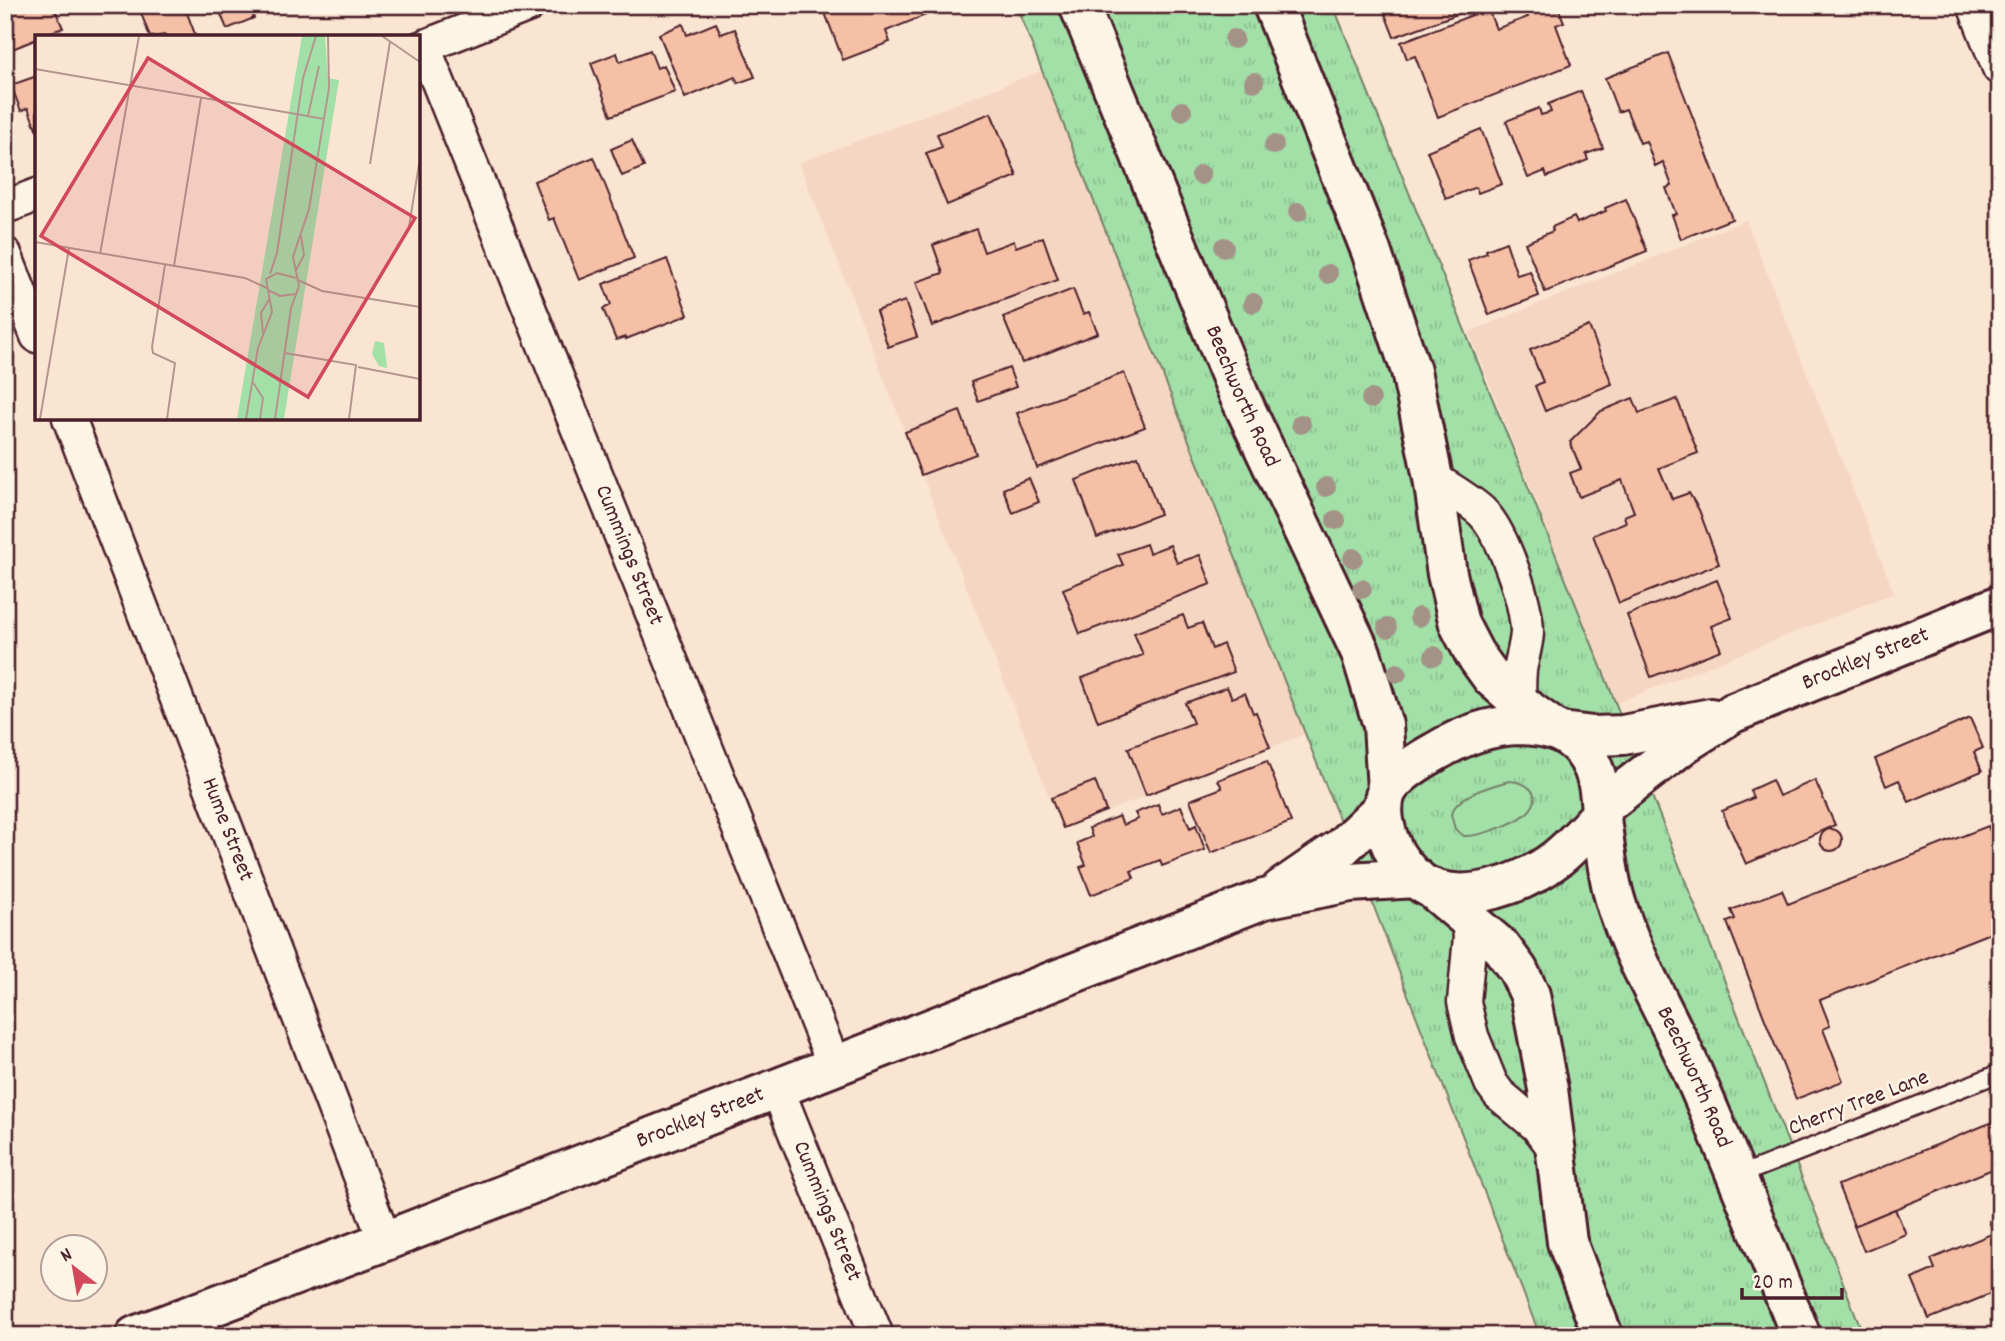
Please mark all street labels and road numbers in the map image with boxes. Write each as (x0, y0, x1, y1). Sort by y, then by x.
street label: Beechworth Road (1196, 321, 1287, 473)
street label: Cummings Street (586, 480, 672, 630)
street label: Brockley Street (1797, 619, 1934, 700)
street label: Hume Street (192, 773, 262, 886)
street label: Beechworth Road (1647, 1001, 1740, 1153)
street label: Cherry Tree Lane (1784, 1062, 1934, 1146)
street label: Brockley Street (632, 1078, 769, 1158)
street label: Cummings Street (784, 1136, 870, 1287)

